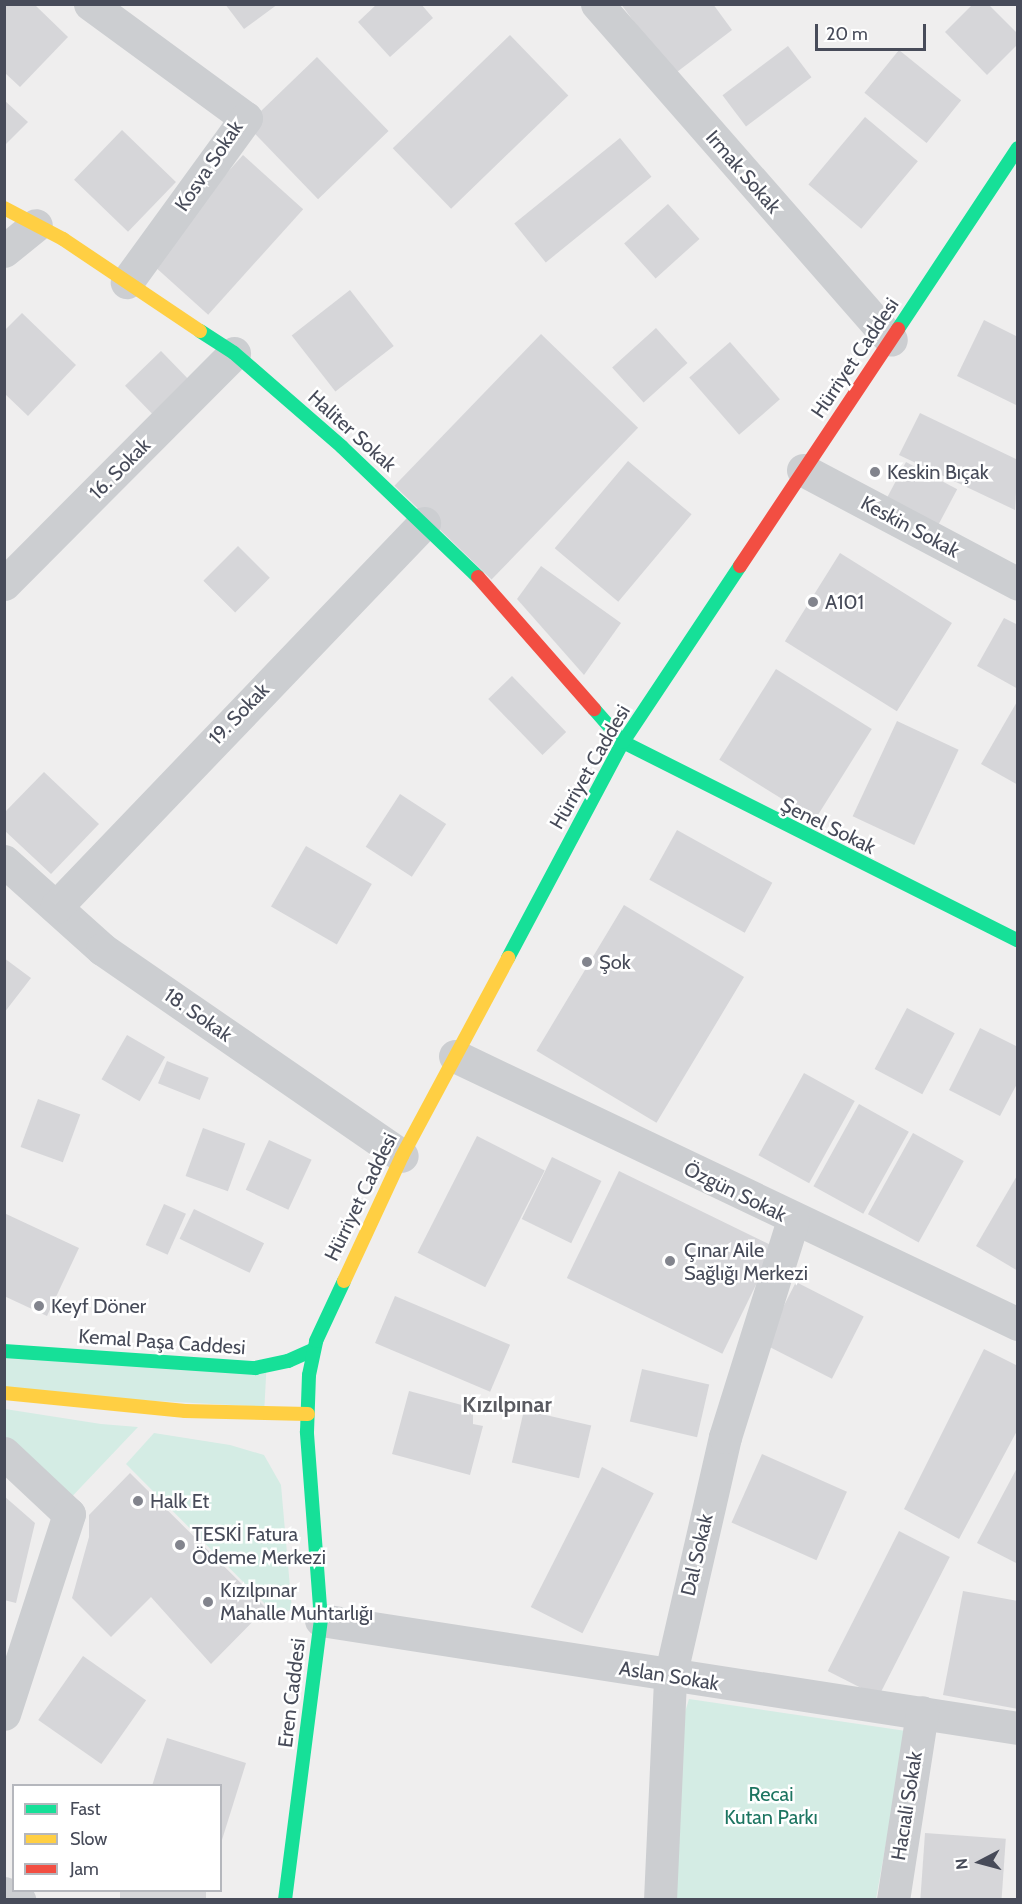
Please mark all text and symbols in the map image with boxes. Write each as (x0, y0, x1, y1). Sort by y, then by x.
scale bar (818, 12, 929, 50)
text: 20 m (826, 23, 868, 45)
street label: Kosva Sokak (170, 116, 248, 216)
street label: Irmak Sokak (701, 126, 785, 218)
street label: Hürriyet Caddesi (806, 293, 904, 423)
street label: Haliter Sokak (303, 385, 401, 477)
street label: 16. Sokak (84, 433, 156, 505)
place label: Keskin Bıçak (887, 460, 989, 484)
marker: Keskin Bıçak (868, 465, 882, 479)
street label: Keskin Sokak (857, 491, 963, 563)
place label: A101 (825, 590, 864, 614)
marker: A101 (806, 595, 820, 609)
street label: 19. Sokak (204, 678, 274, 750)
street label: Hürriyet Caddesi (545, 701, 635, 833)
street label: Şenel Sokak (777, 793, 879, 859)
place label: Şok (599, 950, 631, 974)
marker: Şok (580, 955, 594, 969)
street label: 18. Sokak (159, 983, 237, 1047)
street label: Hürriyet Caddesi (320, 1129, 402, 1265)
street label: Özgün Sokak (680, 1157, 790, 1227)
place label: Çınar Aile Sağlığı Merkezi (684, 1238, 808, 1285)
marker: Çınar Aile Sağlığı Merkezi (661, 1252, 679, 1270)
place label: Keyf Döner (51, 1294, 146, 1318)
marker: Keyf Döner (32, 1299, 46, 1313)
street label: Kemal Paşa Caddesi (78, 1324, 246, 1360)
district label: Kızılpınar (462, 1392, 552, 1418)
place label: Halk Et (150, 1489, 209, 1513)
marker: Halk Et (131, 1494, 145, 1508)
street label: Dal Sokak (676, 1512, 718, 1598)
place label: TESKİ Fatura Ödeme Merkezi (192, 1522, 326, 1569)
marker: TESKİ Fatura Ödeme Merkezi (173, 1538, 187, 1552)
place label: Kızılpınar Mahalle Muhtarlığı (220, 1578, 373, 1625)
marker: Kızılpınar Mahalle Muhtarlığı (201, 1595, 215, 1609)
street label: Eren Caddesi (273, 1637, 311, 1749)
street label: Aslan Sokak (617, 1656, 721, 1696)
street label: Hacıali Sokak (887, 1750, 927, 1862)
park label: Recai Kutan Parkı (724, 1782, 818, 1829)
legend (12, 1784, 222, 1892)
text: Fast (70, 1798, 101, 1820)
text: Slow (70, 1828, 107, 1850)
north arrow (950, 1832, 1010, 1892)
text: N (952, 1857, 972, 1871)
text: Jam (70, 1858, 99, 1880)

